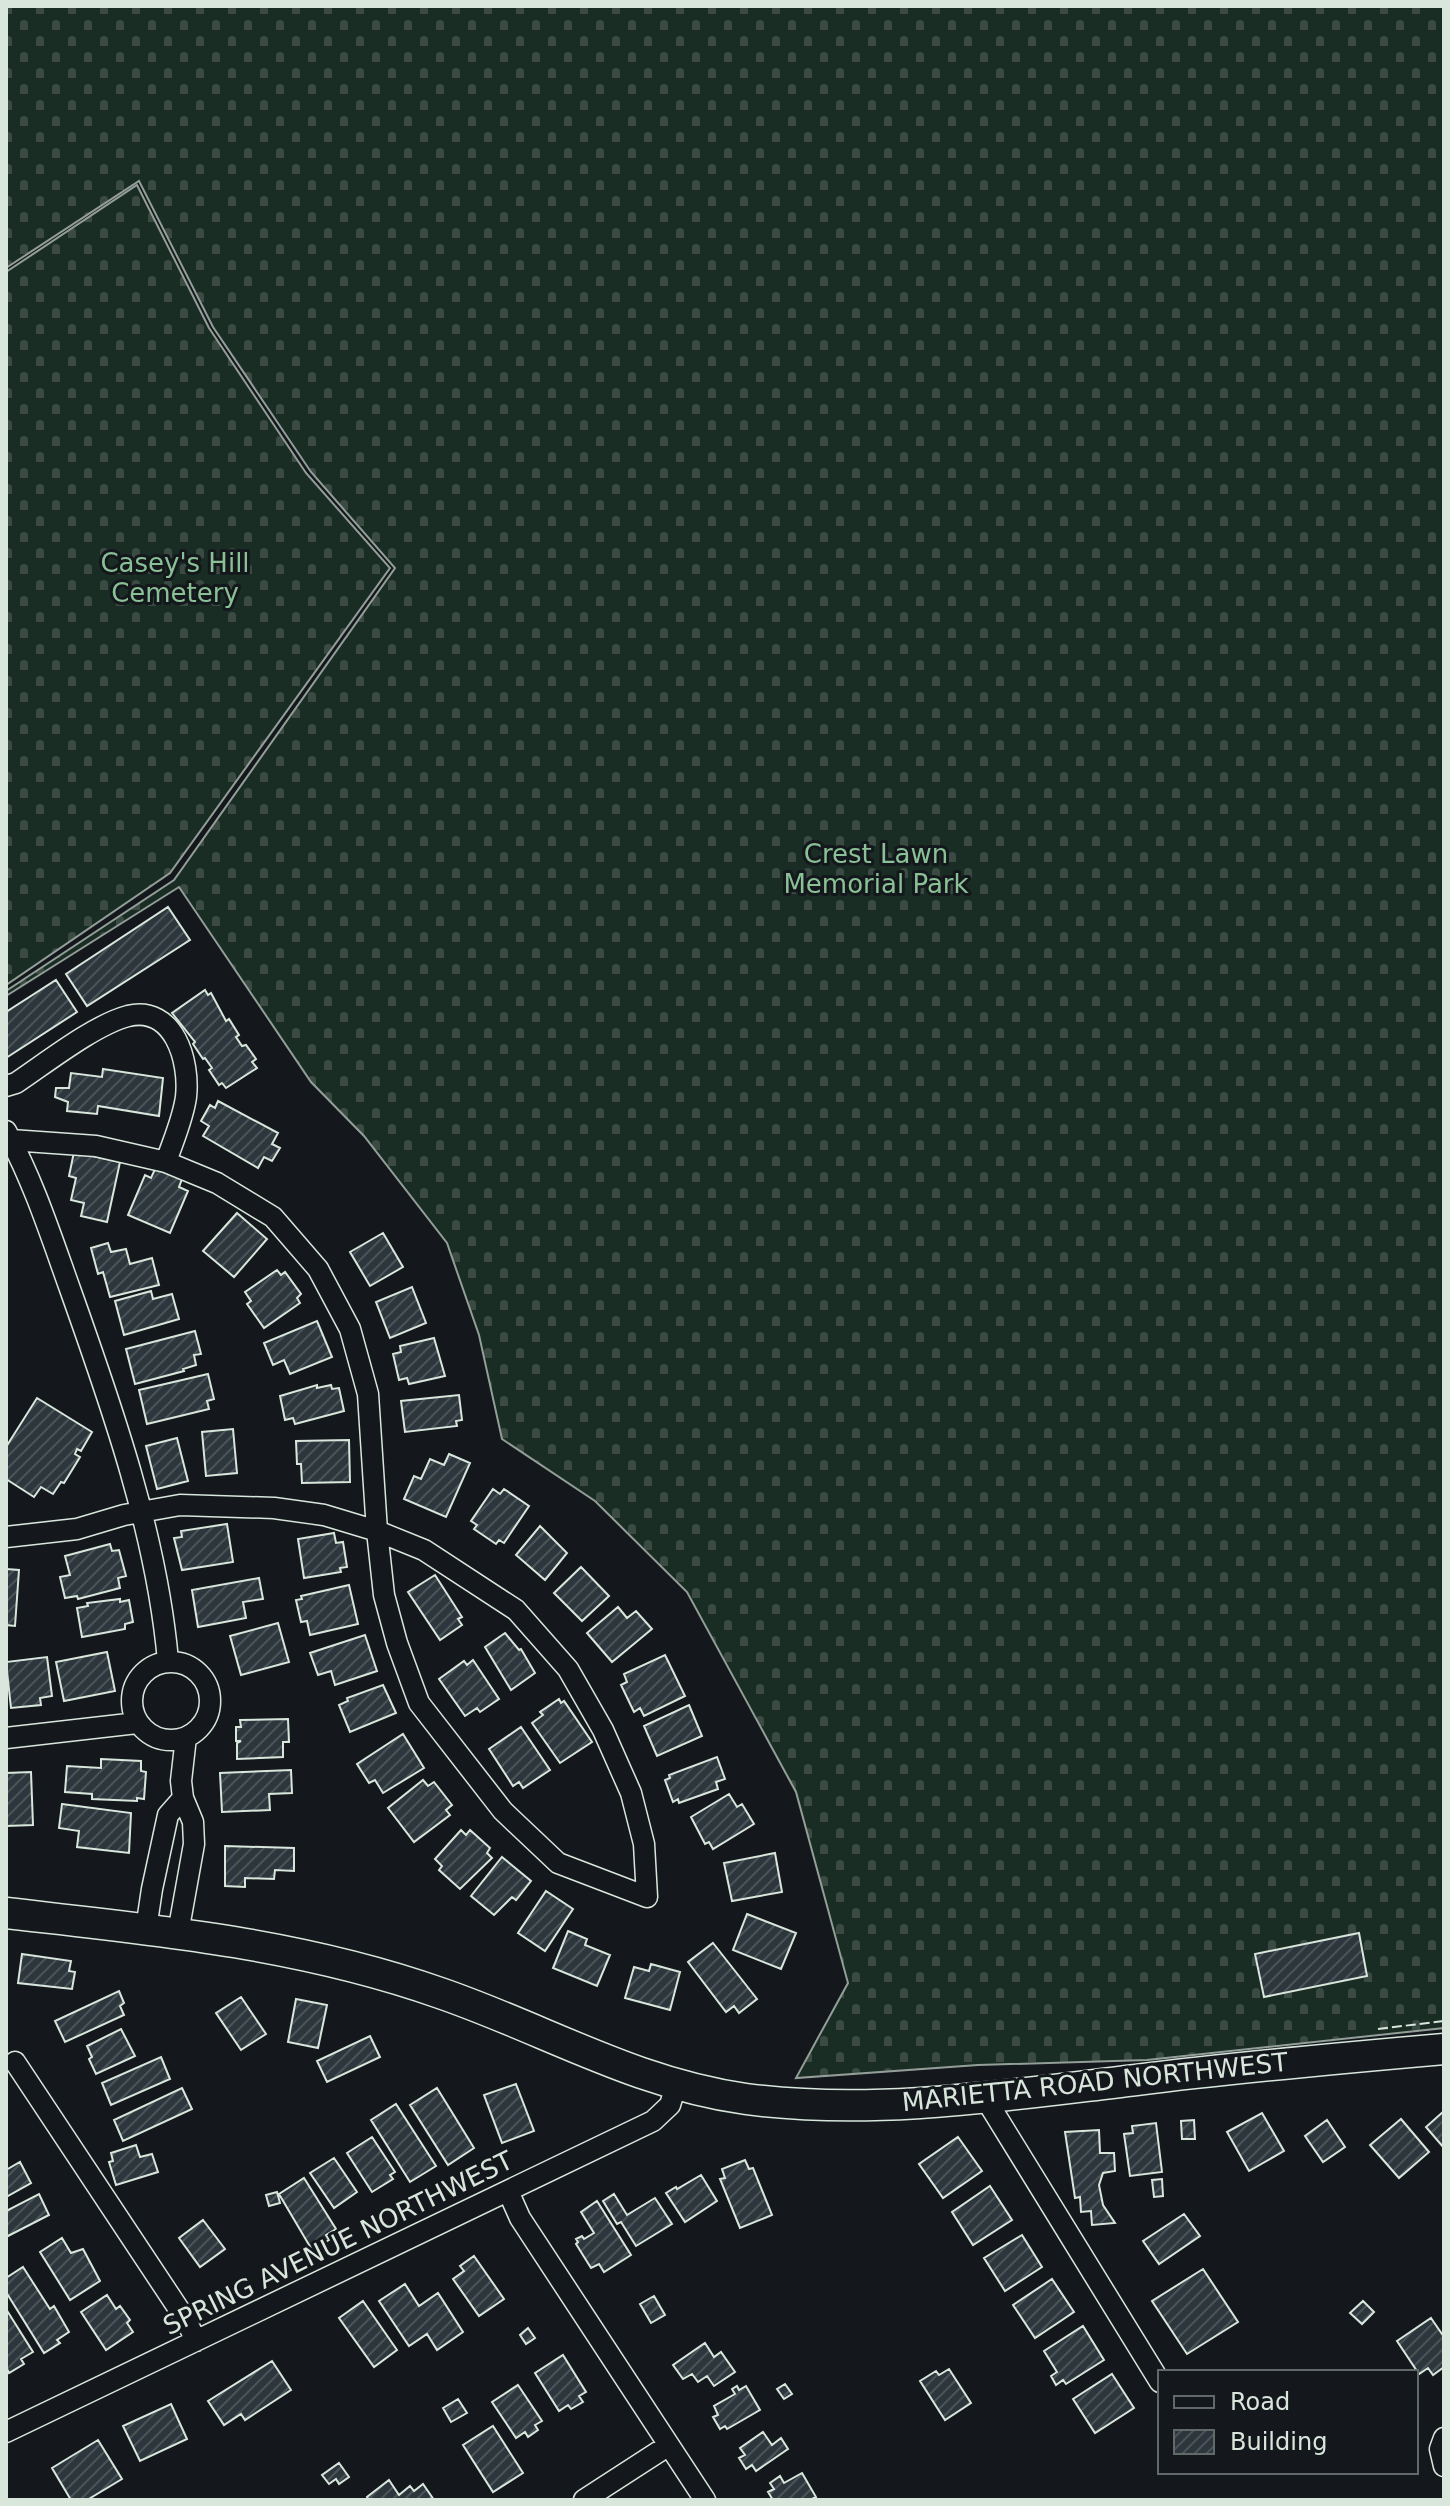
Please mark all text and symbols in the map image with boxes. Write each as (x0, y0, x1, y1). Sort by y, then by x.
park label: Casey's Hill Cemetery (100, 548, 250, 608)
park label: Crest Lawn Memorial Park (783, 839, 969, 899)
street label: MARIETTA ROAD NORTHWEST (901, 2047, 1290, 2117)
street label: SPRING AVENUE NORTHWEST (158, 2145, 518, 2341)
legend (1158, 2370, 1418, 2474)
text: Road (1230, 2388, 1290, 2416)
text: Building (1230, 2428, 1327, 2456)

